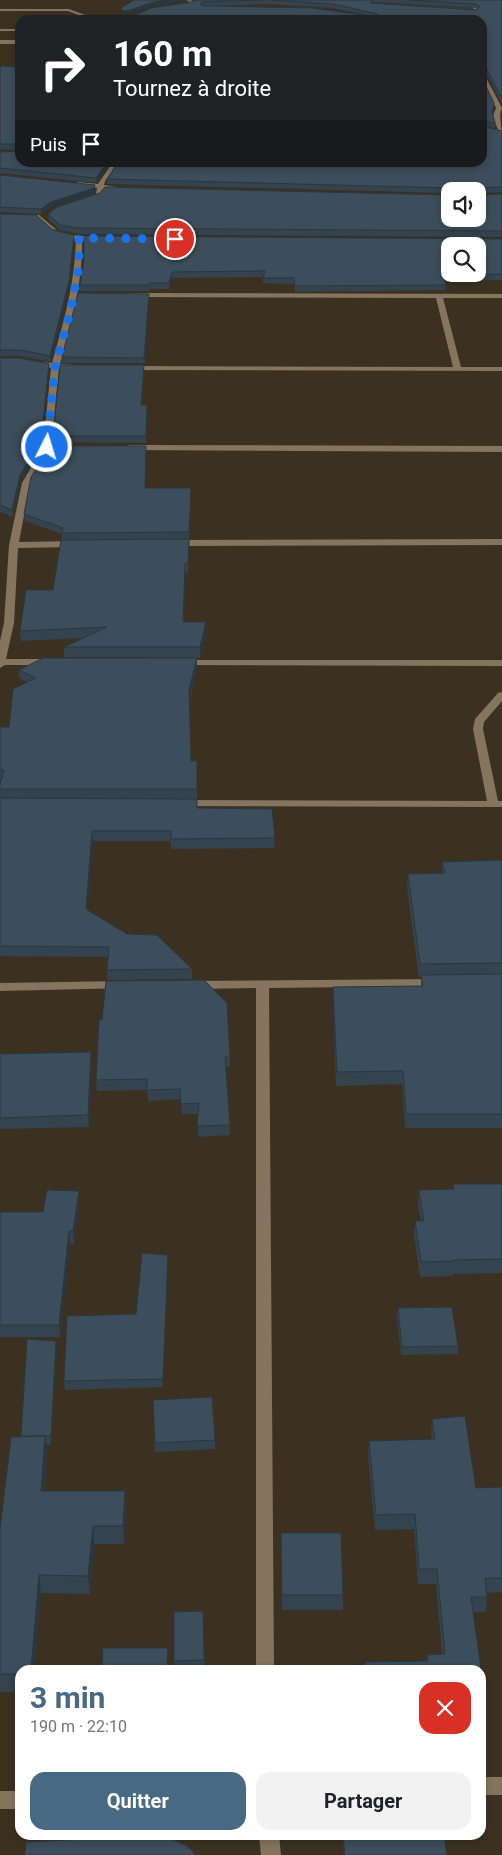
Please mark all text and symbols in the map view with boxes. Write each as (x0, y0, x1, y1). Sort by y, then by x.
text: 160 m (113, 34, 212, 75)
icon: right (30, 35, 95, 100)
text: Tournez à droite (113, 76, 271, 101)
icon: arrive (77, 130, 105, 158)
text: Puis (30, 133, 67, 156)
map controls (441, 182, 486, 282)
button: sound (441, 182, 486, 227)
pin (154, 218, 196, 260)
icon: arrive (161, 225, 189, 253)
button: search (441, 237, 486, 282)
position arrow (20, 420, 72, 472)
text: 3 min (30, 1680, 105, 1715)
button: close (419, 1682, 471, 1734)
text: 190 m · 22:10 (30, 1717, 127, 1736)
button: Quitter (30, 1772, 246, 1830)
button: Partager (256, 1772, 471, 1830)

